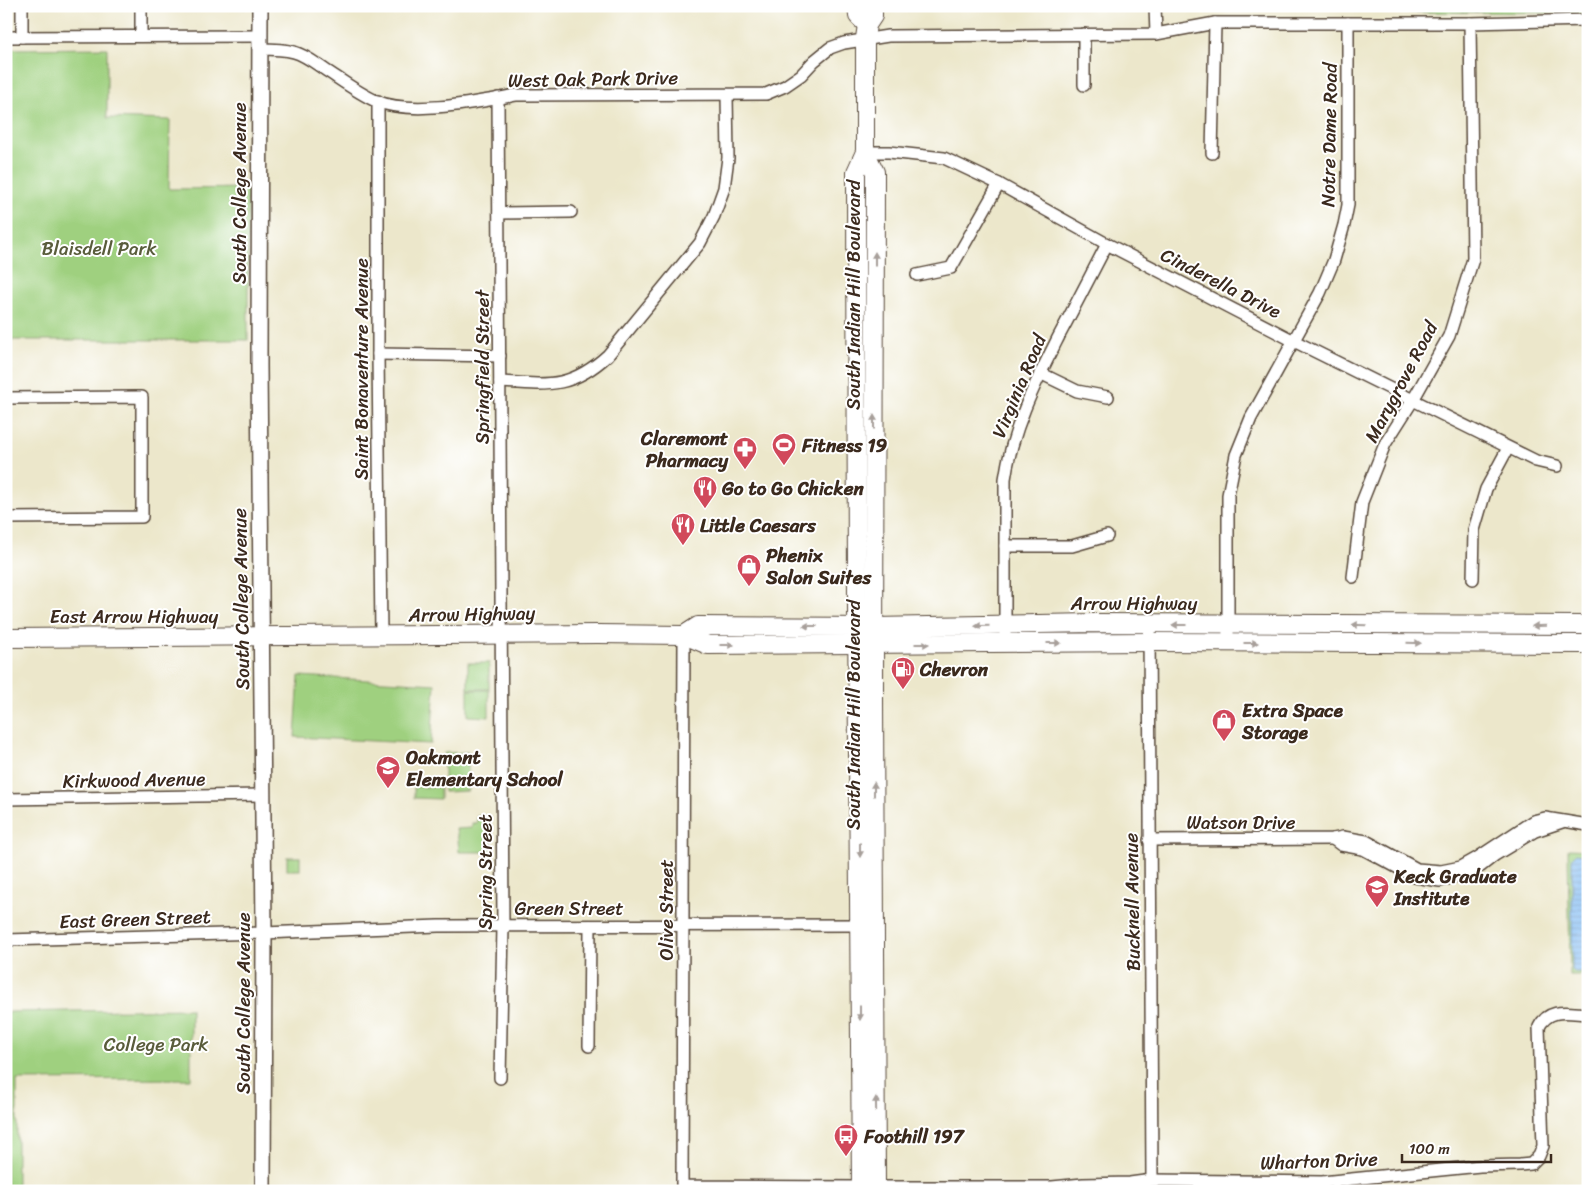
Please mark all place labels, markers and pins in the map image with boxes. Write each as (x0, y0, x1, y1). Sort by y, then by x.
place label: Claremont Pharmacy (640, 422, 729, 477)
place label: Fitness 19 (801, 429, 888, 462)
sports icon: Fitness 19 (771, 432, 797, 466)
pharmacy icon: Claremont Pharmacy (732, 436, 758, 470)
place label: Go to Go Chicken (721, 472, 864, 505)
restaurant icon: Go to Go Chicken (692, 475, 718, 509)
place label: Little Caesars (700, 509, 817, 542)
restaurant icon: Little Caesars (670, 512, 696, 546)
place label: Phenix Salon Suites (765, 539, 873, 594)
shop icon: Phenix Salon Suites (736, 553, 762, 587)
place label: Chevron (919, 653, 989, 686)
fuel station icon: Chevron (890, 656, 916, 690)
place label: Extra Space Storage (1241, 694, 1344, 749)
shop icon: Extra Space Storage (1211, 708, 1237, 742)
place label: Oakmont Elementary School (406, 741, 563, 796)
school or university icon: Oakmont Elementary School (375, 755, 401, 789)
place label: Keck Graduate Institute (1393, 860, 1517, 915)
school or university icon: Keck Graduate Institute (1364, 874, 1390, 908)
place label: Foothill 197 (863, 1120, 966, 1153)
bus stop icon: Foothill 197 (833, 1123, 859, 1157)

